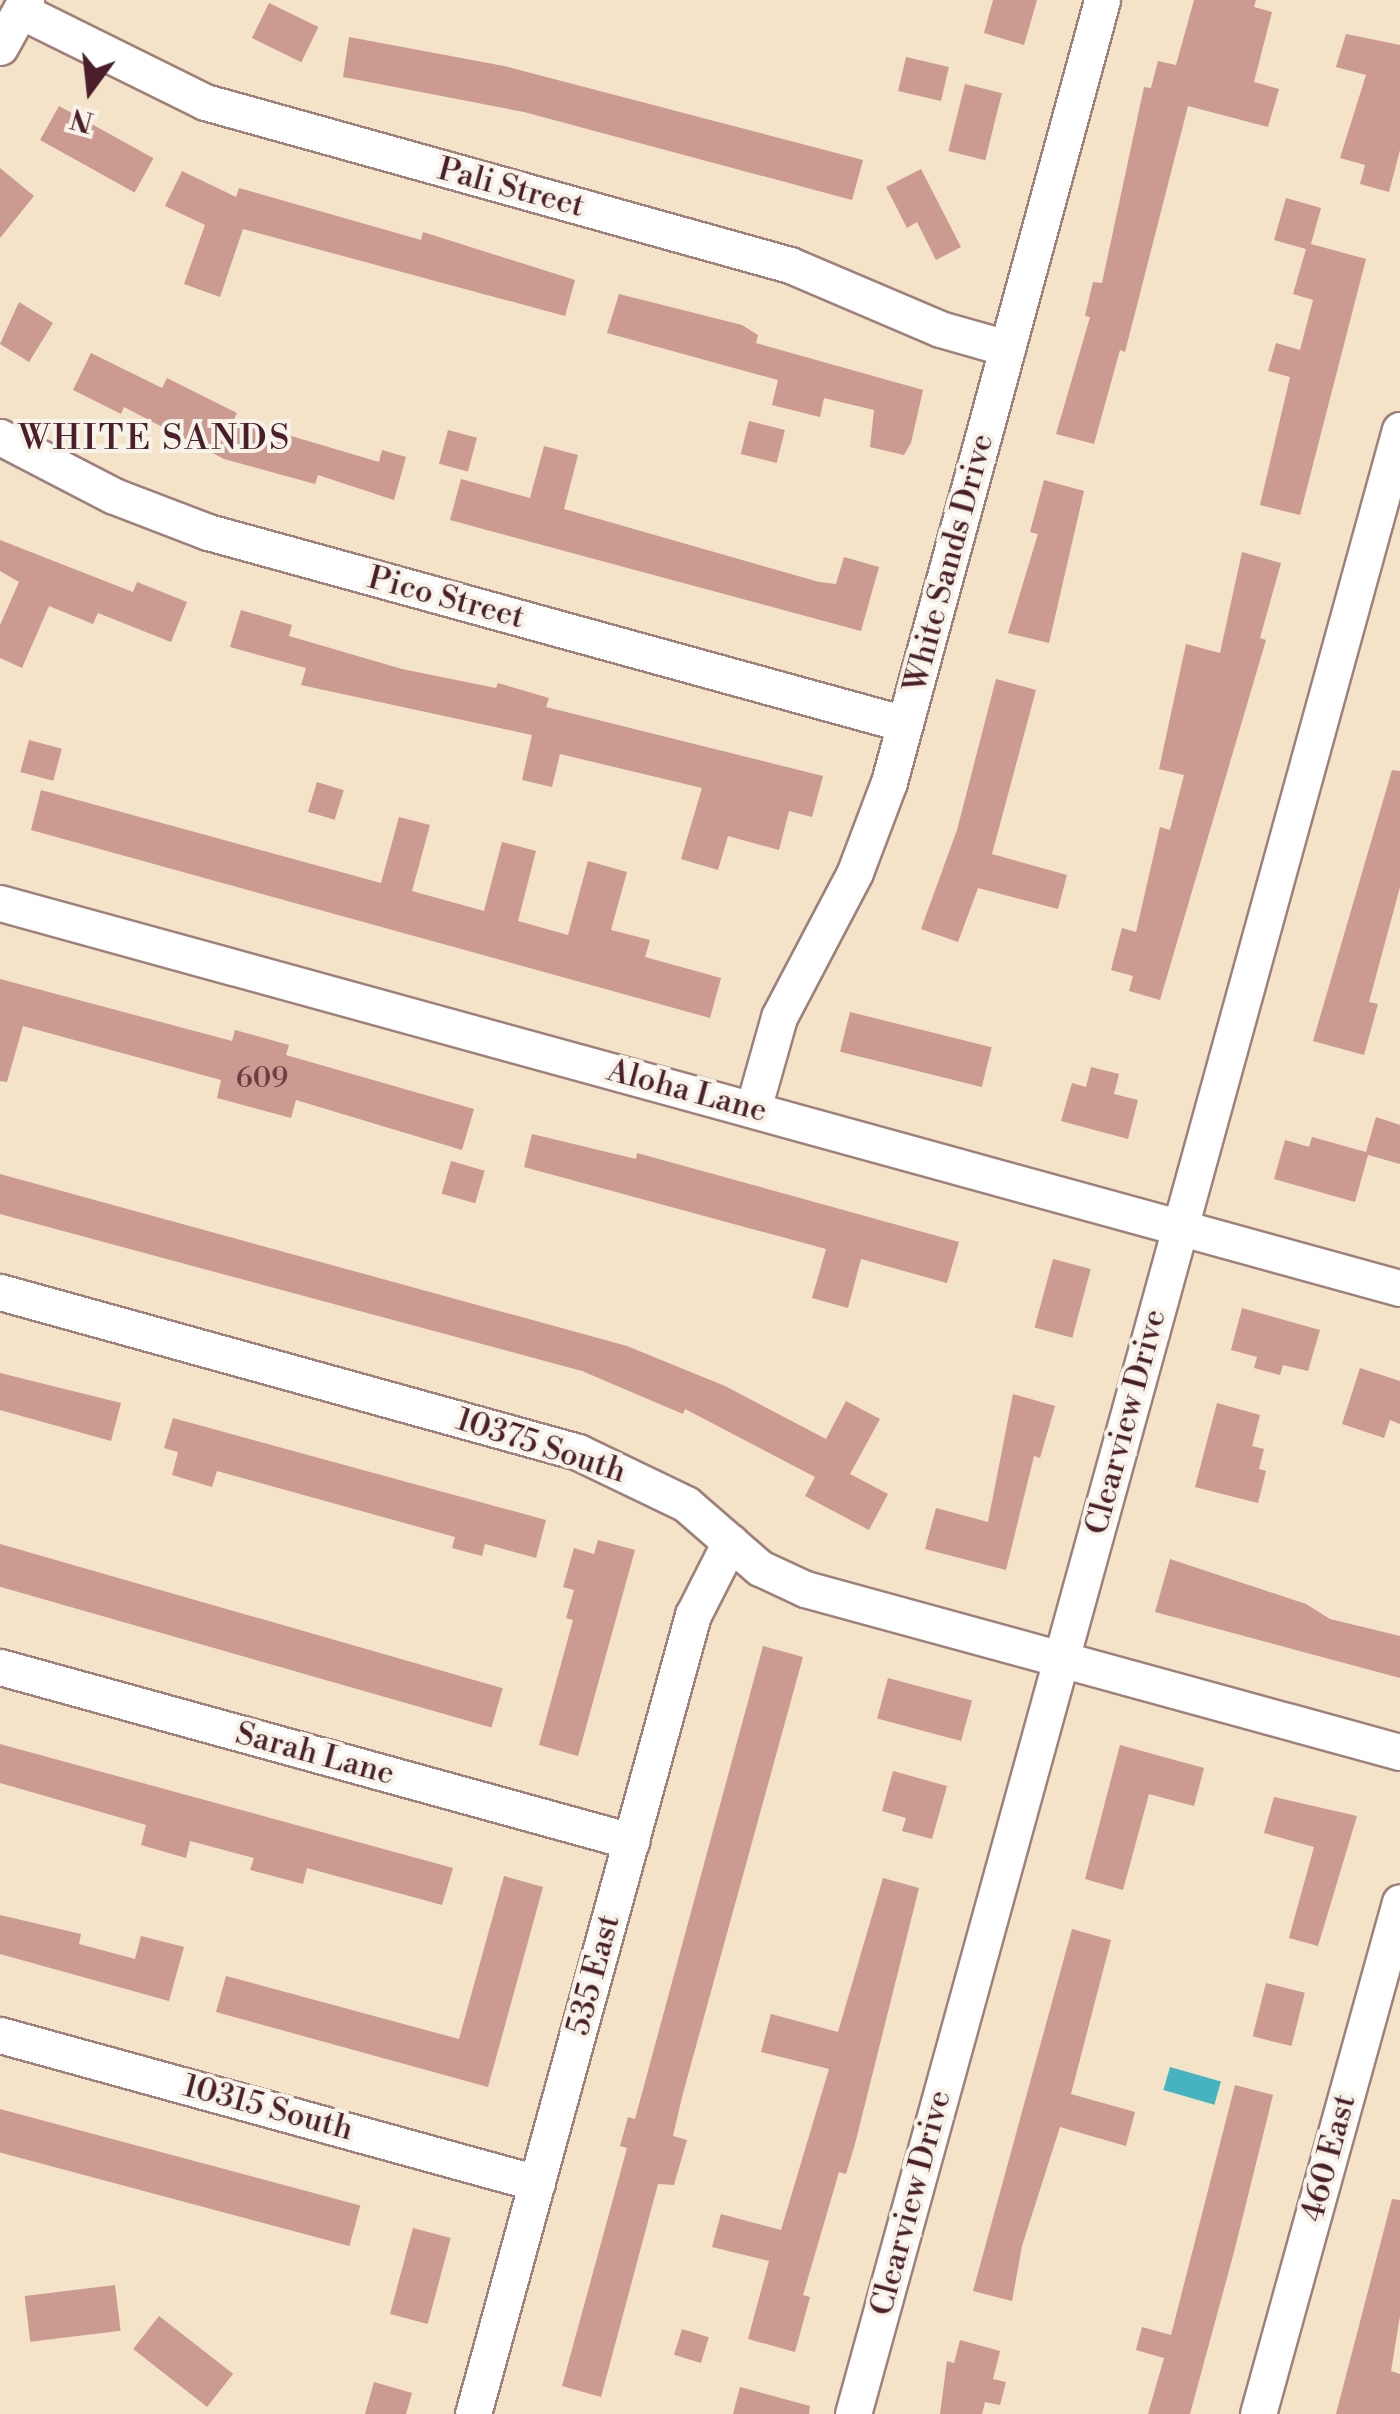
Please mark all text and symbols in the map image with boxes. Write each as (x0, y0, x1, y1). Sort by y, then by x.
north arrow (40, 40, 140, 140)
text: N (67, 100, 97, 139)
street label: Pali Street (434, 150, 588, 226)
district label: WHITE SANDS (18, 418, 292, 460)
street label: White Sands Drive (896, 430, 1002, 696)
street label: Pico Street (364, 559, 528, 637)
street label: Aloha Lane (603, 1051, 771, 1131)
house number: 609 (236, 1062, 288, 1096)
street label: Clearview Drive (1077, 1305, 1175, 1539)
street label: 10375 South (451, 1401, 631, 1491)
street label: Sarah Lane (231, 1714, 399, 1794)
street label: 535 East (559, 1910, 629, 2040)
street label: 10315 South (179, 2067, 357, 2149)
street label: Clearview Drive (862, 2086, 960, 2320)
street label: 460 East (1294, 2090, 1364, 2226)

